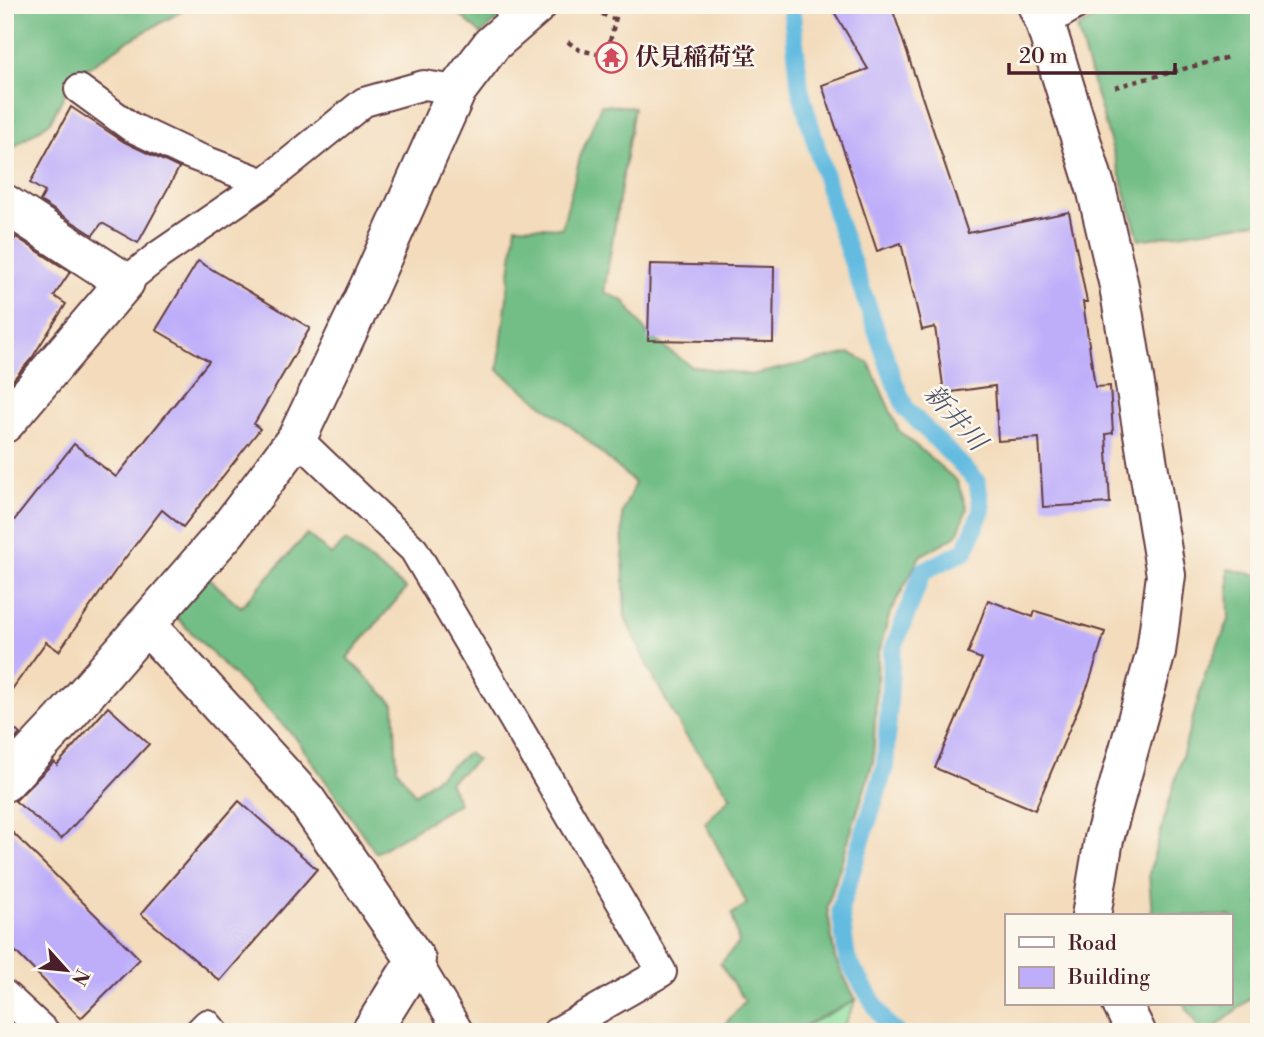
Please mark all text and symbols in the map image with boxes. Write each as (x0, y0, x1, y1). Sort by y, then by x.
scale bar (1009, 32, 1175, 76)
temple icon: 伏見稲荷堂 (595, 41, 629, 75)
place label: 伏見稲荷堂 (635, 43, 755, 73)
text: 20 m (1019, 44, 1068, 70)
water label: 新井川 (917, 378, 995, 460)
legend (1005, 914, 1232, 1006)
text: Road (1068, 931, 1117, 957)
north arrow (32, 936, 102, 1006)
text: N (66, 965, 94, 989)
text: Building (1067, 965, 1150, 991)

